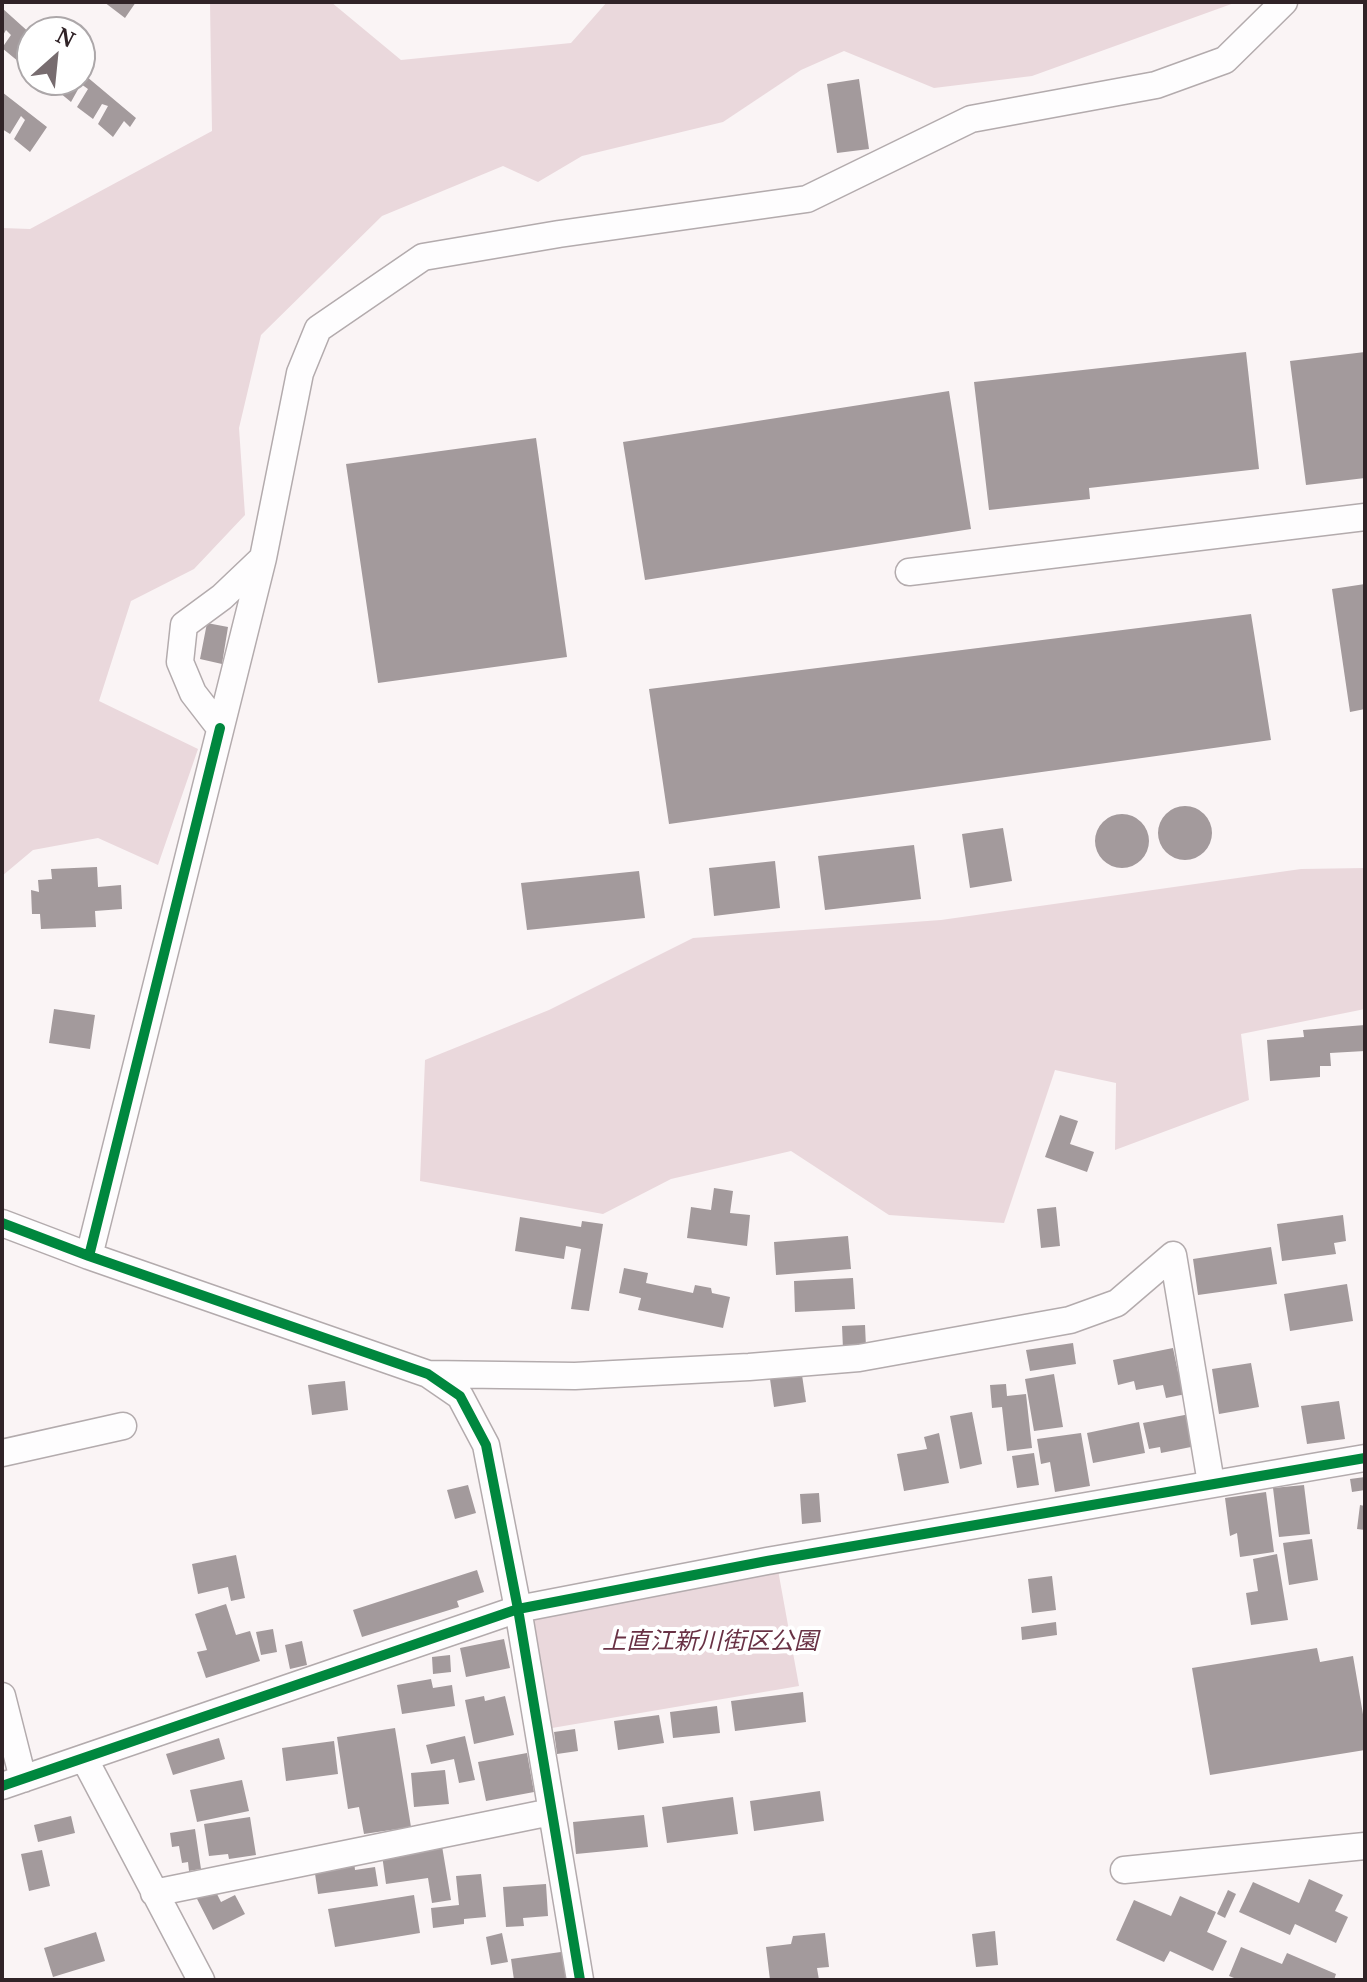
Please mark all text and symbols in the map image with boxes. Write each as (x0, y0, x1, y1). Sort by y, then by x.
north arrow (16, 16, 96, 96)
text: N (51, 19, 81, 54)
park label: 上直江新川街区公園 (602, 1628, 818, 1656)

